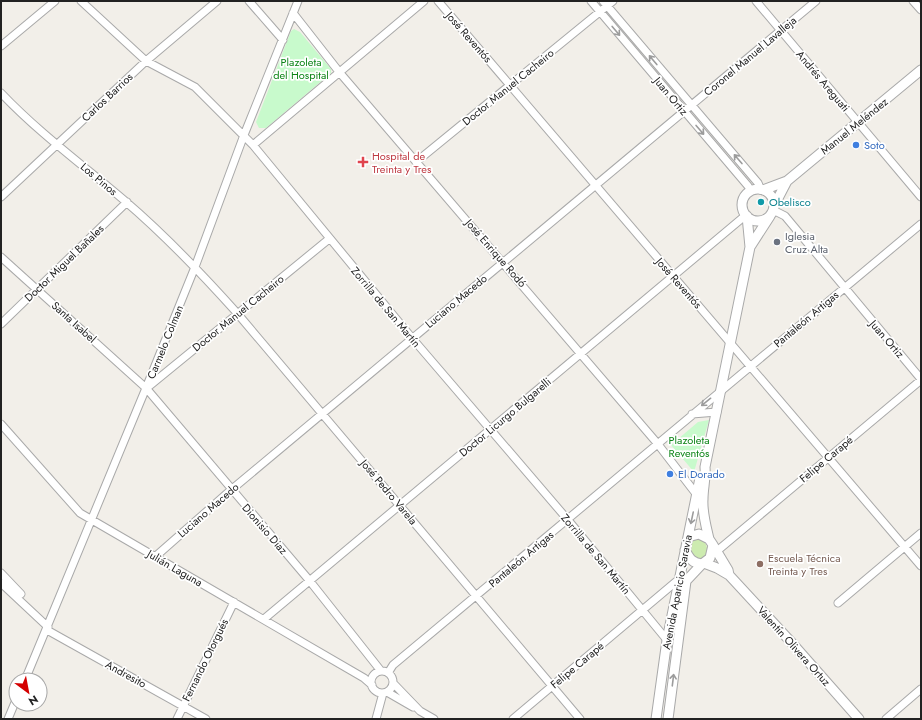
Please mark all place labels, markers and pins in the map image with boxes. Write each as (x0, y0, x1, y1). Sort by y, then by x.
place label: Soto (864, 137, 885, 153)
marker: Soto (851, 140, 861, 150)
place label: Hospital de Treinta y Tres (372, 148, 432, 177)
marker: Hospital de Treinta y Tres (357, 156, 369, 168)
place label: Obelisco (769, 194, 811, 210)
marker: Obelisco (756, 197, 766, 207)
place label: Iglesia Cruz Alta (785, 228, 828, 257)
marker: Iglesia Cruz Alta (772, 237, 782, 247)
place label: El Dorado (678, 466, 725, 482)
marker: El Dorado (665, 469, 675, 479)
place label: Escuela Técnica Treinta y Tres (768, 550, 840, 579)
marker: Escuela Técnica Treinta y Tres (755, 559, 765, 569)

